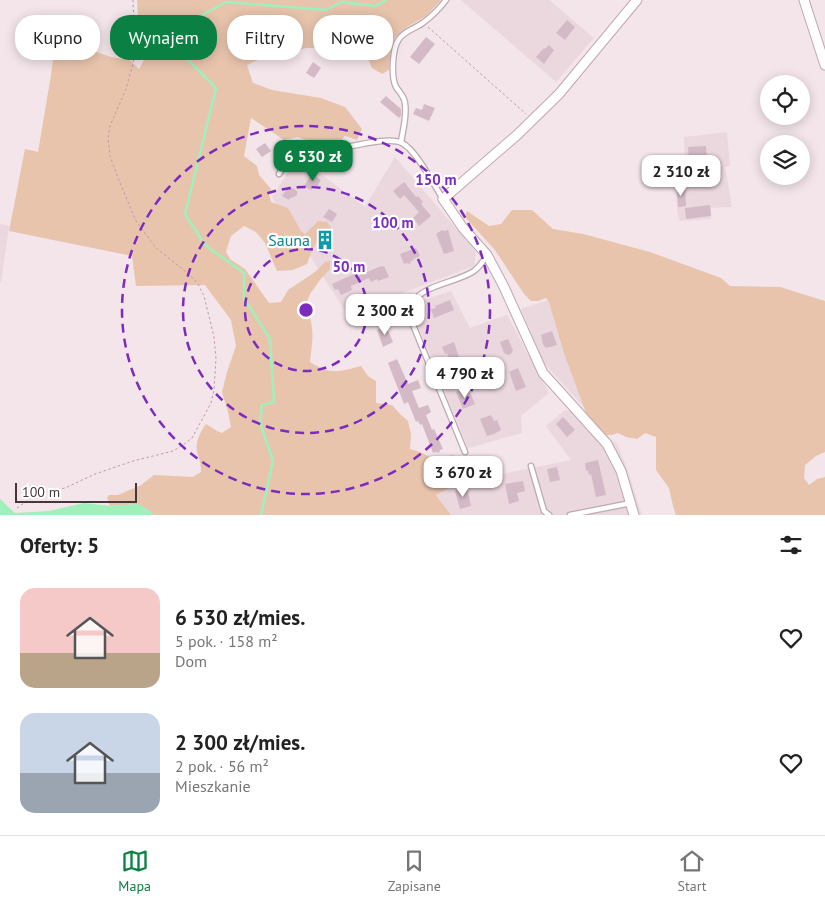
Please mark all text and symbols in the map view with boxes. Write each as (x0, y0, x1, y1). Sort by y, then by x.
chip: Kupno (15, 15, 100, 60)
chip: Wynajem (110, 15, 217, 60)
chip: Filtry (227, 15, 303, 60)
chip: Nowe (313, 15, 393, 60)
map controls (760, 75, 810, 185)
button: locate (760, 75, 810, 125)
button: layers (760, 135, 810, 185)
pin: 6 530 zł (261, 140, 365, 182)
text: 6 530 zł (285, 146, 341, 166)
pin: 2 310 zł (629, 154, 733, 197)
text: 2 310 zł (653, 161, 709, 181)
text: 150 m (415, 170, 457, 189)
text: 100 m (372, 213, 414, 232)
building icon: Sauna (314, 229, 336, 251)
place label: Sauna (268, 230, 310, 250)
text: 50 m (333, 257, 365, 276)
pin: 2 300 zł (333, 294, 437, 336)
text: 2 300 zł (357, 300, 413, 320)
centre of rings (297, 301, 315, 319)
pin: 4 790 zł (413, 356, 517, 399)
text: 4 790 zł (437, 363, 493, 383)
pin: 3 670 zł (411, 456, 515, 498)
text: 3 670 zł (435, 462, 491, 482)
scale bar (15, 480, 138, 503)
text: 100 m (22, 483, 60, 501)
icon: filters (777, 531, 805, 559)
text: Oferty: 5 (20, 532, 99, 559)
text: 6 530 zł/mies. (175, 604, 305, 631)
icon: home (60, 608, 120, 668)
icon: heart (777, 624, 805, 652)
text: 5 pok. · 158 m² (175, 631, 278, 651)
text: Dom (175, 651, 207, 671)
text: 2 300 zł/mies. (175, 729, 305, 756)
icon: home (60, 733, 120, 793)
icon: heart (777, 749, 805, 777)
text: 2 pok. · 56 m² (175, 756, 269, 776)
text: Mieszkanie (175, 776, 251, 796)
tab: Mapa (118, 847, 151, 895)
tab: Zapisane (388, 847, 441, 895)
tab: Start (678, 847, 707, 895)

